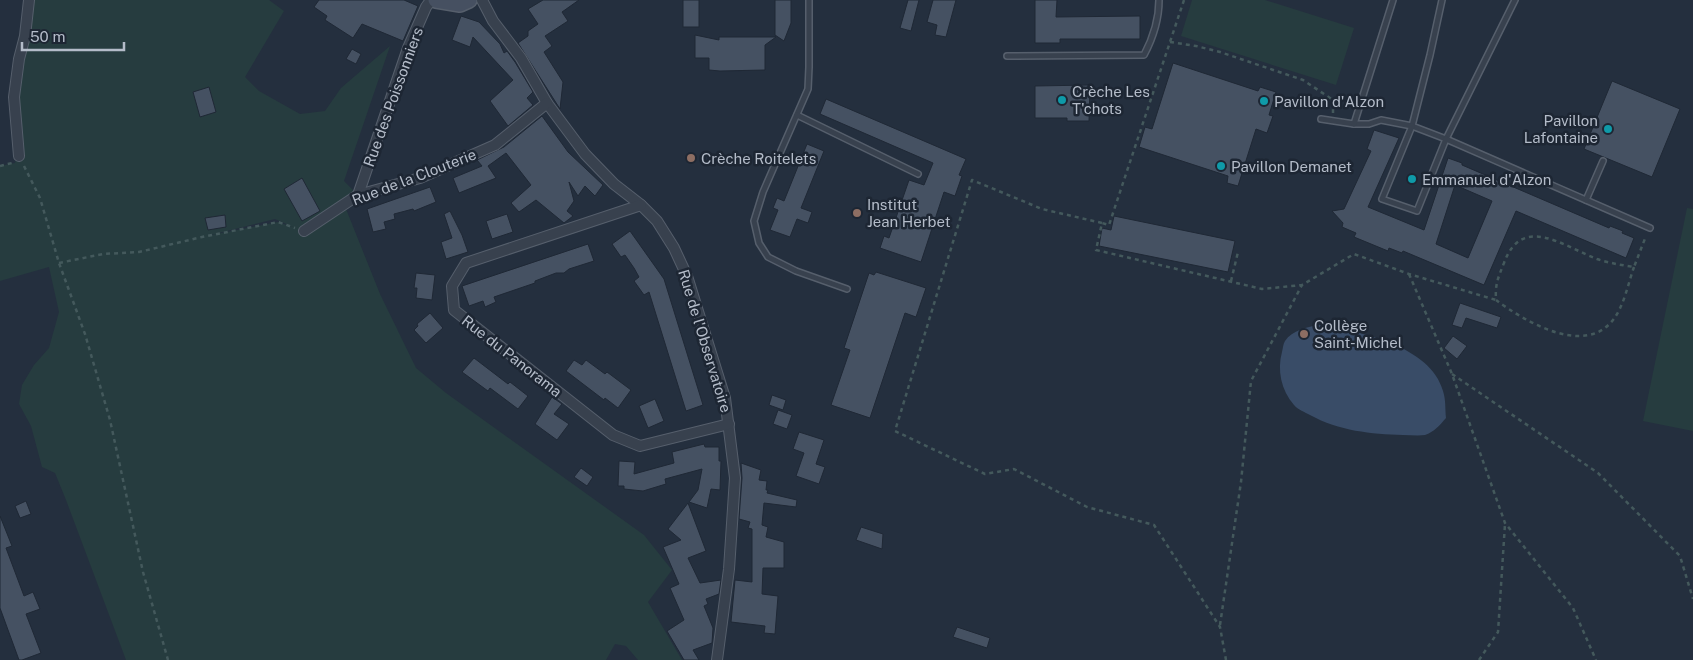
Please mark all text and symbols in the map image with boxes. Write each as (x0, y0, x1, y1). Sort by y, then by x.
scale bar (22, 20, 125, 52)
street label: Rue des Poissonniers (360, 25, 426, 169)
text: 50 m (30, 28, 65, 45)
place label: Crèche Les T'chots (1072, 83, 1150, 117)
place label: Pavillon d'Alzon (1274, 93, 1384, 110)
marker: Crèche Les T'chots (1056, 94, 1068, 106)
marker: Pavillon d'Alzon (1258, 95, 1270, 107)
place label: Pavillon Lafontaine (1524, 112, 1598, 146)
marker: Pavillon Lafontaine (1602, 123, 1614, 135)
street label: Rue de la Clouterie (349, 145, 479, 209)
place label: Crèche Roitelets (701, 150, 816, 167)
marker: Crèche Roitelets (685, 152, 697, 164)
place label: Pavillon Demanet (1231, 158, 1352, 175)
marker: Pavillon Demanet (1215, 160, 1227, 172)
place label: Emmanuel d'Alzon (1422, 171, 1551, 188)
marker: Emmanuel d'Alzon (1406, 173, 1418, 185)
place label: Institut Jean Herbet (867, 196, 951, 230)
marker: Institut Jean Herbet (851, 207, 863, 219)
street label: Rue de l'Observatoire (675, 267, 735, 415)
street label: Rue du Panorama (459, 312, 565, 400)
place label: Collège Saint-Michel (1314, 317, 1402, 351)
marker: Collège Saint-Michel (1298, 328, 1310, 340)

